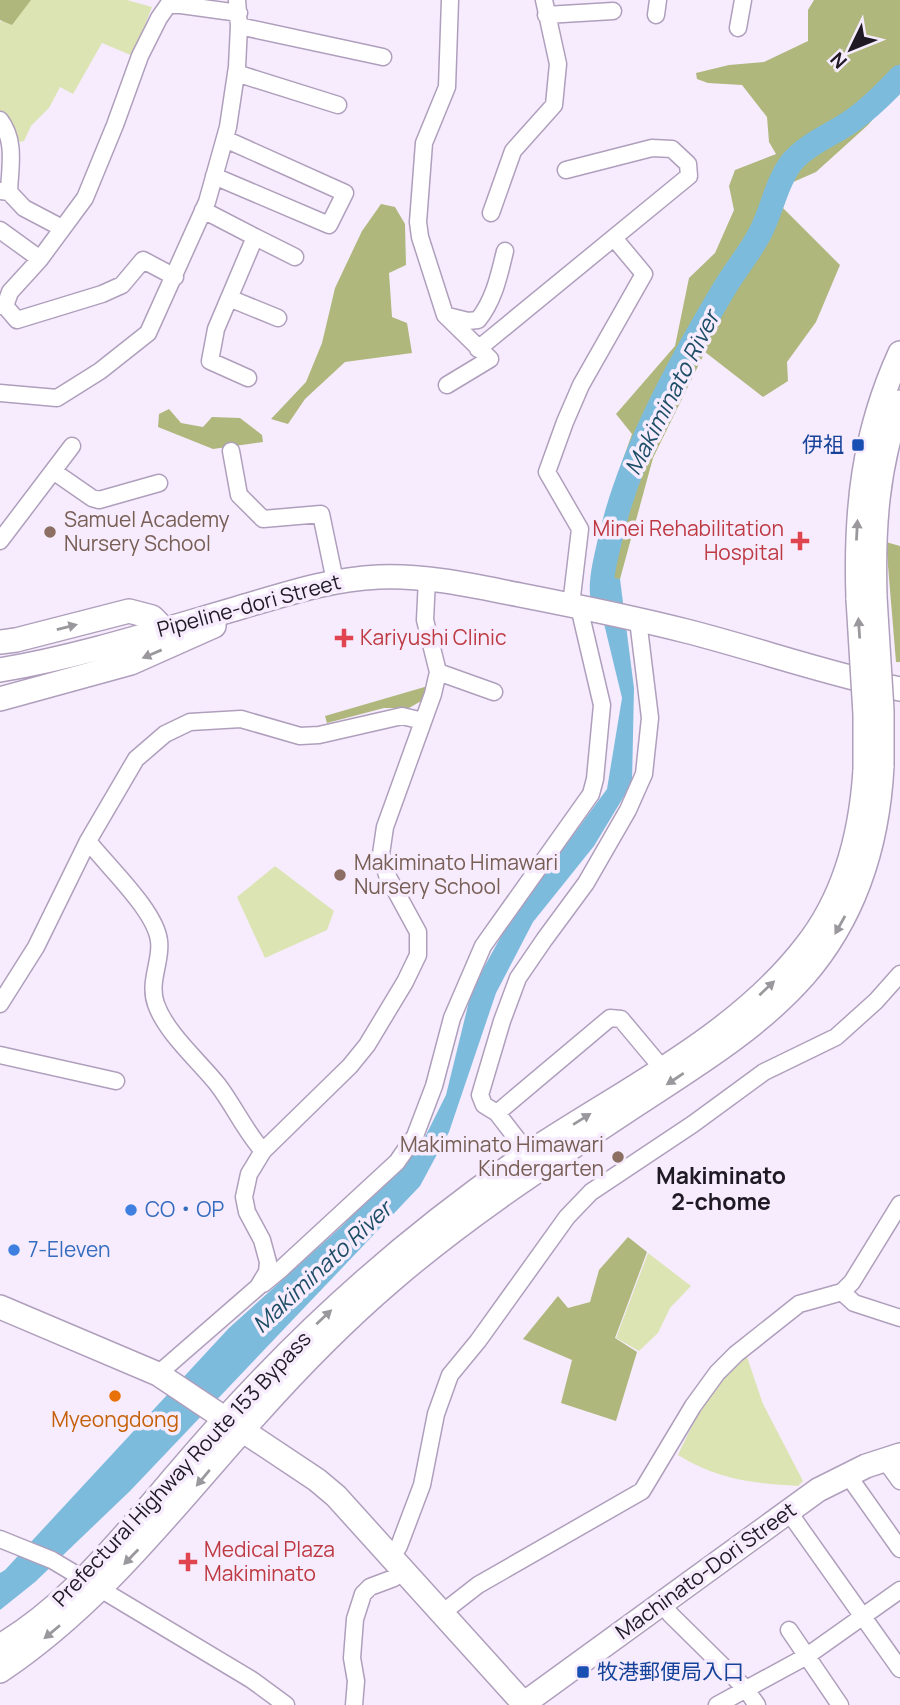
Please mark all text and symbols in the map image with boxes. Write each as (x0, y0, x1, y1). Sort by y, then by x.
north arrow (816, 14, 886, 84)
text: N (824, 47, 853, 74)
water label: Makiminato River (616, 303, 727, 480)
place label: 伊祖 (802, 430, 844, 458)
marker: 伊祖 (850, 437, 866, 453)
place label: Samuel Academy Nursery School (64, 505, 230, 557)
place label: Minei Rehabilitation Hospital (593, 514, 784, 566)
one-way arrow (852, 519, 863, 541)
marker: Samuel Academy Nursery School (42, 524, 58, 540)
marker: Minei Rehabilitation Hospital (790, 531, 810, 551)
street label: Pipeline-dori Street (154, 567, 344, 643)
one-way arrow (854, 617, 865, 639)
one-way arrow (56, 621, 78, 632)
place label: Kariyushi Clinic (360, 623, 507, 651)
marker: Kariyushi Clinic (334, 628, 354, 648)
one-way arrow (141, 649, 162, 660)
place label: Makiminato Himawari Nursery School (354, 848, 558, 900)
marker: Makiminato Himawari Nursery School (332, 867, 348, 883)
one-way arrow (834, 916, 846, 935)
one-way arrow (758, 980, 775, 996)
one-way arrow (666, 1072, 684, 1086)
one-way arrow (572, 1113, 592, 1126)
place label: Makiminato Himawari Kindergarten (400, 1130, 604, 1182)
marker: Makiminato Himawari Kindergarten (610, 1149, 626, 1165)
district label: Makiminato 2-chome (656, 1159, 786, 1217)
water label: Makiminato River (245, 1191, 400, 1339)
place label: CO・OP (145, 1195, 224, 1223)
marker: CO・OP (123, 1202, 139, 1218)
place label: 7-Eleven (28, 1235, 111, 1263)
marker: 7-Eleven (6, 1242, 22, 1258)
one-way arrow (315, 1309, 333, 1325)
street label: Prefectural Highway Route 153 Bypass (46, 1325, 317, 1612)
marker: Myeongdong (107, 1388, 123, 1404)
place label: Myeongdong (51, 1405, 179, 1433)
one-way arrow (196, 1469, 211, 1486)
street label: Machinato-Dori Street (610, 1495, 801, 1645)
place label: Medical Plaza Makiminato (204, 1535, 335, 1587)
one-way arrow (123, 1548, 139, 1565)
marker: Medical Plaza Makiminato (178, 1552, 198, 1572)
one-way arrow (43, 1624, 60, 1639)
place label: 牧港郵便局入口 (597, 1657, 744, 1685)
marker: 牧港郵便局入口 (575, 1664, 591, 1680)

